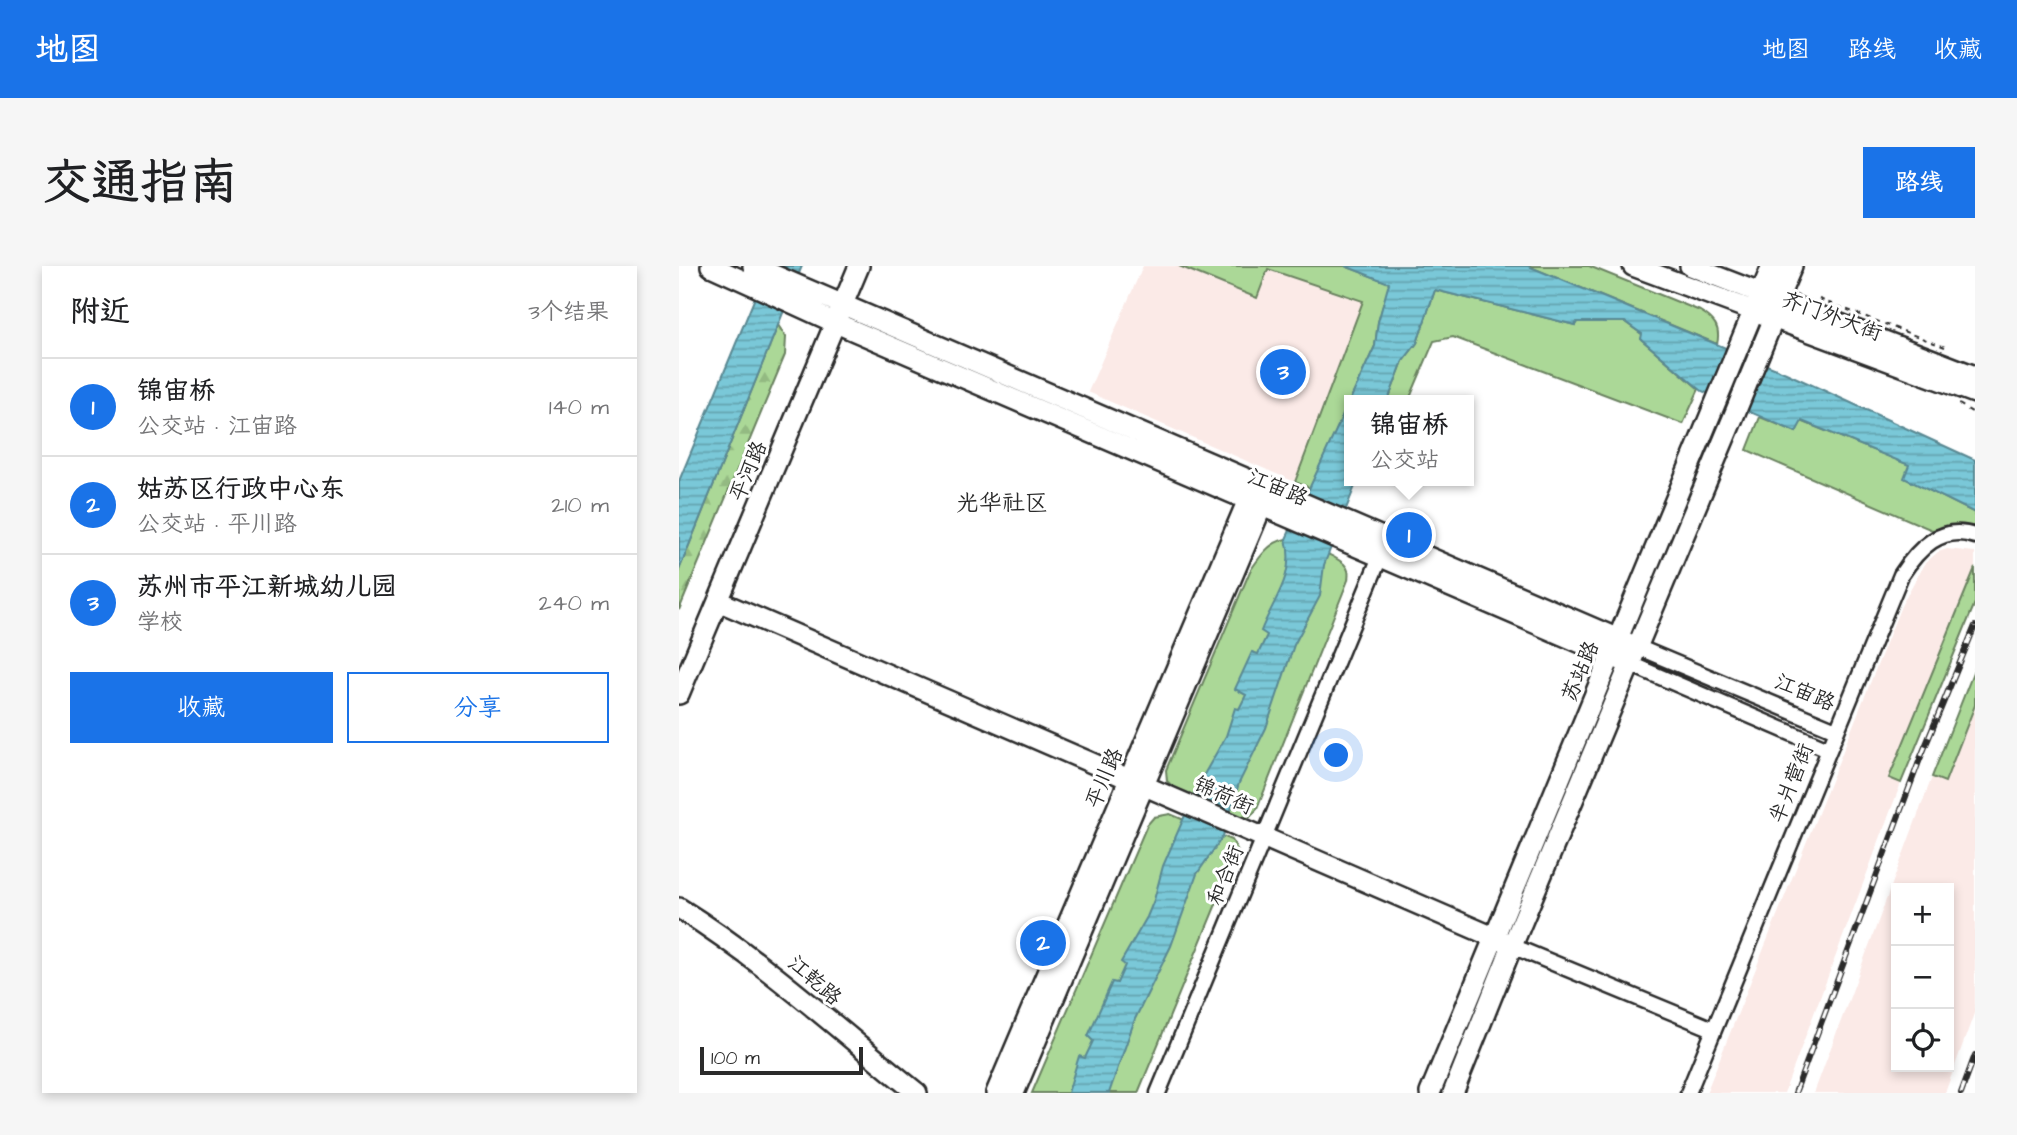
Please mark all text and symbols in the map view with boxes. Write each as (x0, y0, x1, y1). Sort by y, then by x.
text: 地图 (35, 27, 101, 73)
text: 地图 (1762, 33, 1810, 67)
text: 路线 (1848, 33, 1896, 67)
text: 收藏 (1934, 33, 1982, 67)
button: 路线 (1863, 147, 1975, 218)
text: 交通指南 (42, 150, 238, 218)
street label: 齐门外大街 (1778, 285, 1886, 348)
text: 附近 (70, 291, 130, 333)
text: 3个结果 (528, 296, 609, 328)
pin: 3 (1260, 346, 1306, 398)
text: 锦宙桥 (137, 373, 215, 409)
text: 1 (92, 391, 94, 423)
text: 140 m (549, 391, 609, 423)
popup (1344, 395, 1474, 486)
text: 锦宙桥 (1370, 407, 1448, 443)
text: 公交站 · 江宙路 (137, 410, 297, 442)
street label: 平河路 (723, 437, 774, 506)
text: 公交站 (1370, 444, 1439, 476)
street label: 江宙路 (1243, 462, 1312, 513)
text: 姑苏区行政中心东 (137, 471, 345, 507)
district label: 光华社区 (956, 487, 1048, 519)
text: 2 (86, 489, 100, 521)
text: 210 m (551, 489, 609, 521)
text: 公交站 · 平川路 (137, 508, 297, 540)
pin: 1 (1386, 509, 1432, 561)
text: 苏州市平江新城幼儿园 (137, 569, 397, 605)
text: 3 (87, 587, 99, 619)
text: 240 m (539, 587, 609, 619)
text: 学校 (137, 606, 183, 638)
street label: 苏站路 (1555, 637, 1606, 706)
street label: 江宙路 (1770, 667, 1839, 718)
button: 收藏 (70, 672, 333, 743)
button: 分享 (347, 672, 609, 743)
your location (1319, 738, 1353, 772)
street label: 半爿营街 (1762, 739, 1821, 828)
street label: 平川路 (1079, 744, 1130, 813)
street label: 锦荷街 (1189, 769, 1258, 822)
street label: 和合街 (1200, 841, 1251, 910)
map controls (1891, 883, 1954, 1072)
button: + (1891, 883, 1954, 946)
pin: 2 (1020, 917, 1066, 969)
button: − (1891, 946, 1954, 1009)
street label: 江乾路 (781, 949, 848, 1012)
button: locate (1891, 1009, 1954, 1072)
scale bar (700, 1044, 863, 1076)
text: 100 m (711, 1045, 760, 1072)

